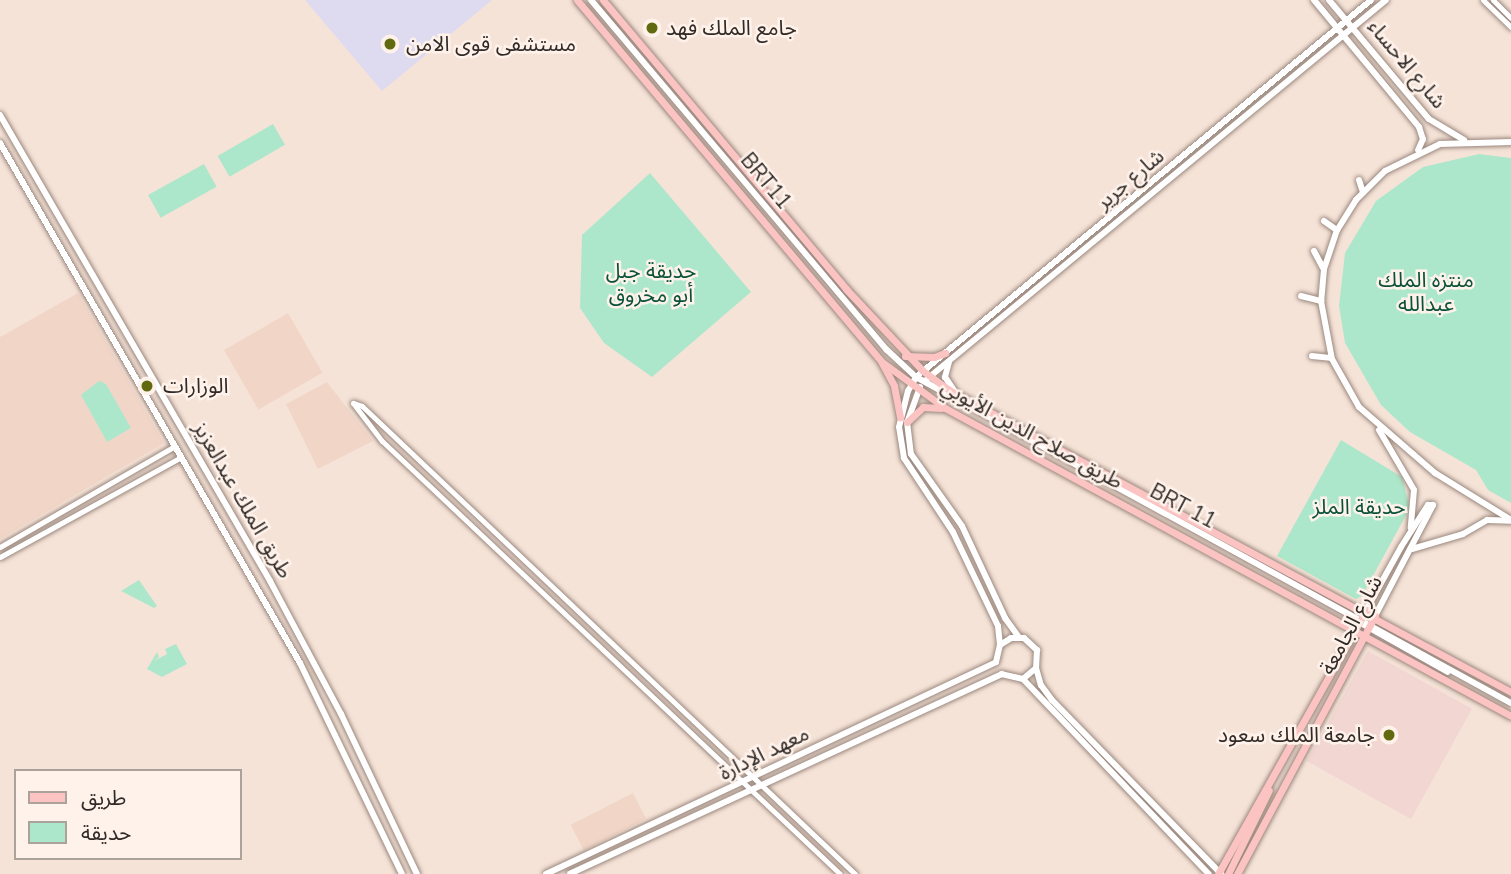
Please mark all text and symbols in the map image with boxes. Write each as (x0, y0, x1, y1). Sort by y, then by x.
street label: شارع الاحساء (1362, 14, 1452, 114)
place label: جامع الملك فهد (666, 15, 797, 41)
marker: جامع الملك فهد (644, 20, 660, 36)
place label: مستشفى قوى الامن (406, 31, 576, 57)
marker: مستشفى قوى الامن (380, 34, 400, 54)
street label: شارع جرير (1091, 143, 1169, 215)
street label: BRT11 (735, 148, 797, 214)
park label: حديقة جبل أبو مخروق (606, 258, 696, 308)
park label: منتزه الملك عبدالله (1378, 267, 1474, 317)
place label: الوزارات (163, 373, 229, 399)
street label: طريق صلاح الدين الأيوبي (937, 374, 1127, 494)
marker: الوزارات (137, 376, 157, 396)
street label: طريق الملك عبدالعزيز (188, 417, 298, 583)
street label: BRT 11 (1146, 478, 1220, 534)
park label: حديقة الملز (1312, 494, 1406, 520)
street label: شارع الجامعة (1314, 571, 1388, 679)
street label: معهد الإدارة (715, 720, 813, 786)
place label: جامعة الملك سعود (1218, 722, 1375, 748)
marker: جامعة الملك سعود (1381, 727, 1397, 743)
legend (14, 769, 242, 860)
text: طريق (81, 784, 126, 812)
text: حديقة (81, 819, 131, 847)

